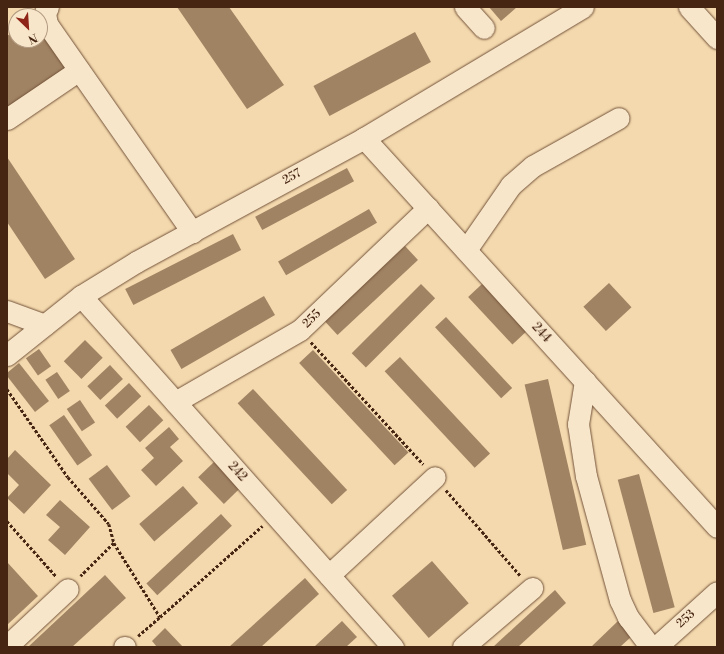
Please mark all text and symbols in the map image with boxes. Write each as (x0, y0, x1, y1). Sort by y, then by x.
north arrow (8, 8, 48, 48)
text: N (26, 30, 40, 46)
street label: 257 (280, 166, 304, 188)
street label: 255 (300, 307, 324, 331)
street label: 244 (528, 320, 554, 346)
street label: 242 (225, 459, 249, 485)
street label: 253 (674, 607, 698, 631)

